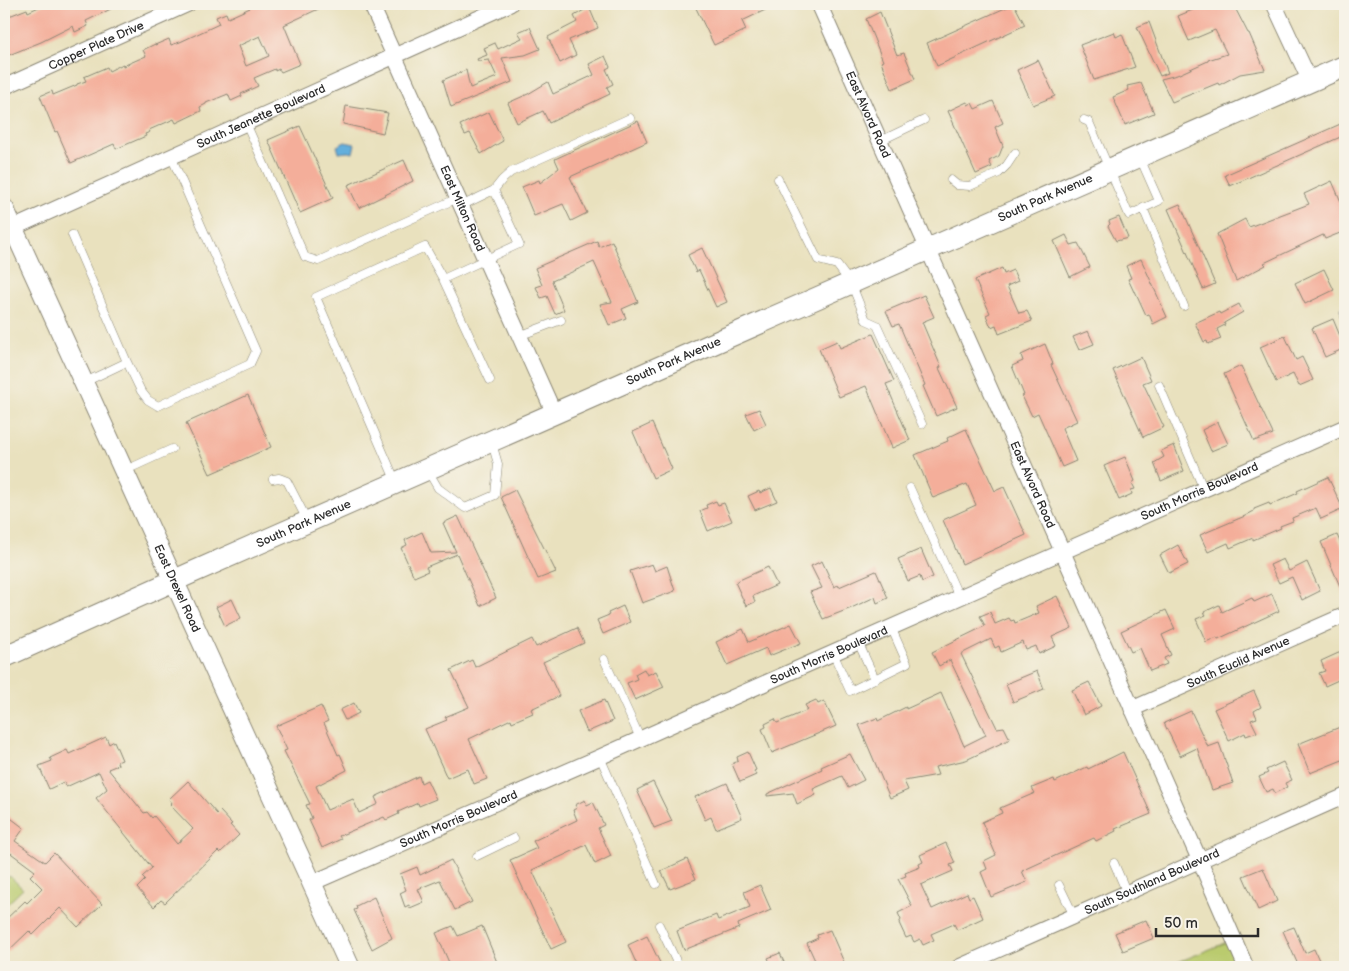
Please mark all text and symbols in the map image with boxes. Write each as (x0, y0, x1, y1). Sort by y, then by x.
street label: Copper Plate Drive (46, 17, 146, 73)
street label: East Alvord Road (842, 69, 894, 160)
street label: South Jeanette Boulevard (194, 81, 328, 152)
street label: East Milton Road (437, 163, 488, 254)
street label: South Park Avenue (996, 170, 1095, 225)
street label: South Park Avenue (624, 334, 723, 388)
street label: East Alvord Road (1007, 439, 1059, 530)
street label: South Morris Boulevard (1138, 459, 1261, 524)
street label: South Park Avenue (254, 496, 353, 551)
street label: East Drexel Road (151, 542, 204, 635)
street label: South Morris Boulevard (768, 622, 890, 687)
street label: South Euclid Avenue (1184, 633, 1292, 691)
street label: South Morris Boulevard (397, 787, 520, 851)
street label: South Southland Boulevard (1082, 845, 1222, 918)
scale bar (1156, 906, 1259, 938)
text: 50 m (1164, 914, 1198, 933)

